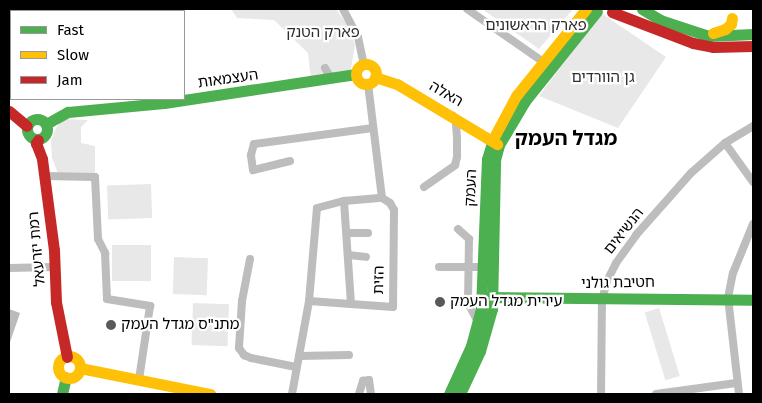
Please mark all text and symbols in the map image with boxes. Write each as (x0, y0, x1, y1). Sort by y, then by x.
legend (10, 10, 185, 100)
park label: פארק הראשונים (485, 17, 587, 35)
text: Fast (57, 21, 84, 39)
park label: פארק הטנק (286, 24, 360, 42)
text: Slow (57, 46, 89, 64)
street label: העצמאות (197, 66, 259, 92)
park label: גן הוורדים (572, 69, 634, 87)
text: Jam (57, 71, 83, 89)
street label: האלה (426, 77, 466, 111)
district label: מגדל העמק (515, 126, 617, 150)
street label: העמק (461, 169, 481, 207)
street label: הנשיאים (600, 204, 648, 258)
street label: רמת יזרעאל (25, 211, 49, 287)
street label: הזית (370, 265, 388, 295)
street label: חטיבת גולני (581, 273, 655, 293)
place label: עירית מגדל העמק (450, 293, 562, 311)
marker: עירית מגדל העמק (434, 296, 446, 308)
place label: מתנ"ס מגדל העמק (121, 316, 240, 334)
marker: מתנ"ס מגדל העמק (105, 319, 117, 331)

